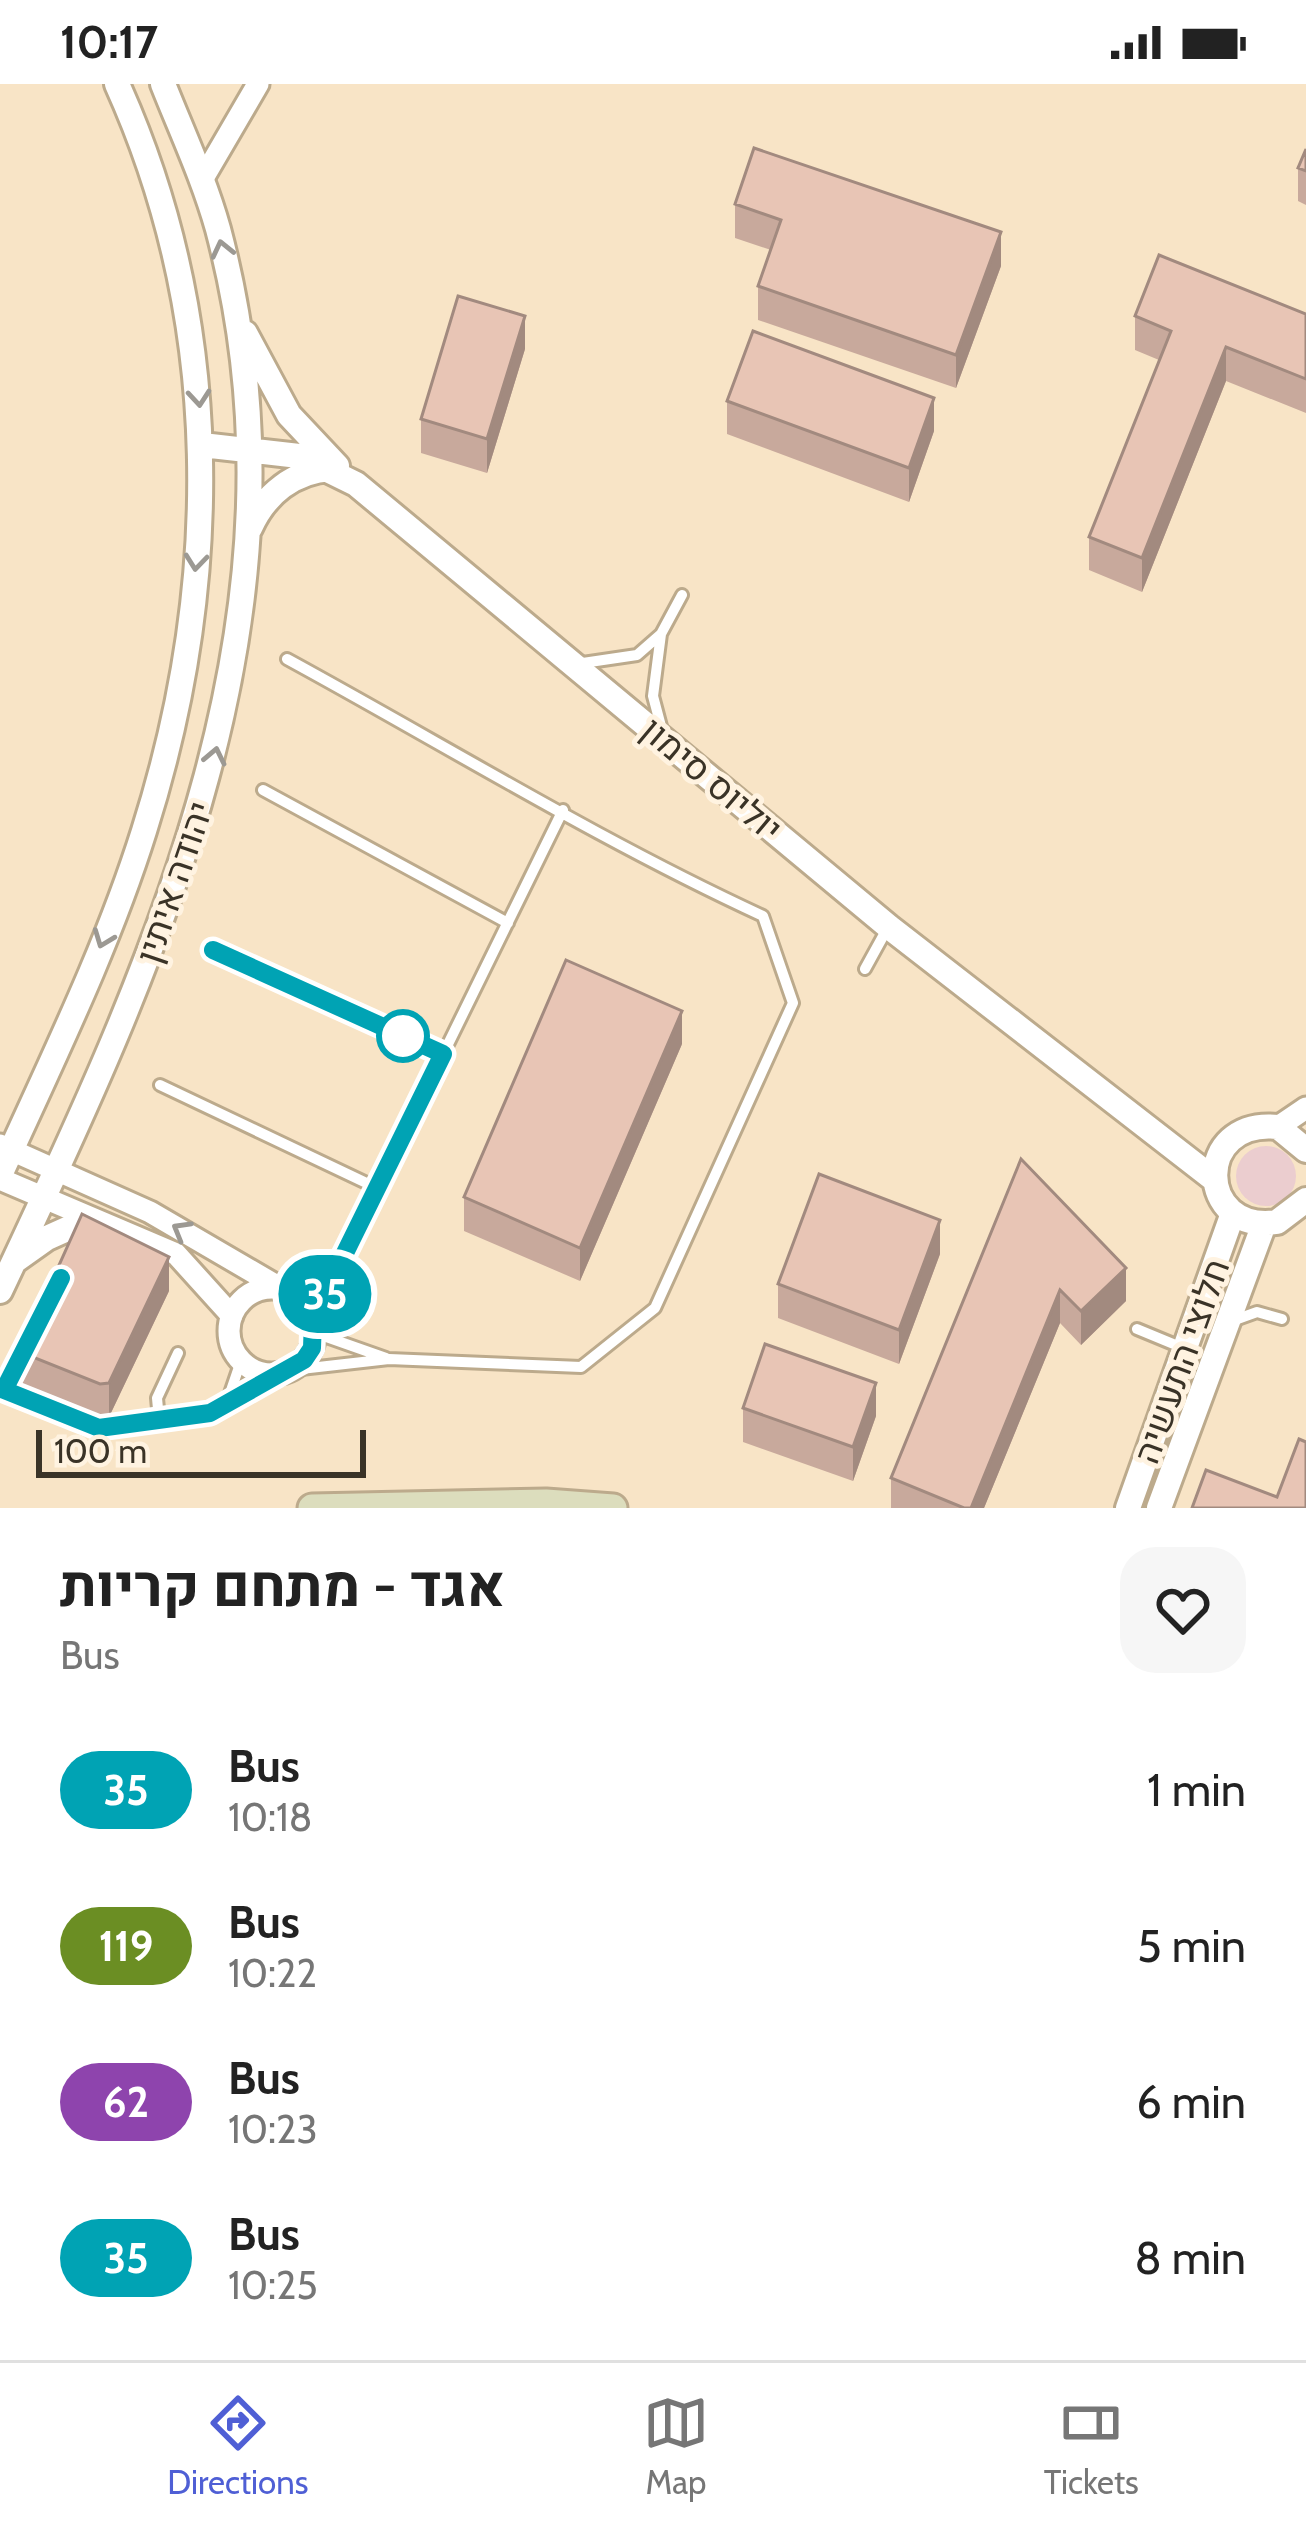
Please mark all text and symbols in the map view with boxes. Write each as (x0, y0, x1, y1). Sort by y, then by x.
text: 10:17 (60, 15, 158, 69)
one-way arrow (211, 239, 236, 259)
one-way arrow (185, 389, 211, 408)
one-way arrow (184, 553, 209, 572)
street label: יוליוס סימון (633, 707, 791, 851)
one-way arrow (201, 746, 227, 766)
street label: יהודה איתין (126, 795, 222, 969)
one-way arrow (92, 927, 117, 948)
unlabelled marker (378, 1011, 428, 1061)
one-way arrow (172, 1222, 194, 1244)
street label: חלוצי התעשיה (1124, 1253, 1238, 1469)
line badge: 35 (271, 1255, 379, 1333)
text: 35 (302, 1268, 348, 1320)
scale bar (36, 1424, 366, 1477)
text: 100 m (54, 1431, 147, 1471)
button: heart (1120, 1547, 1246, 1673)
text: אגד - מתחם קריות (60, 1551, 505, 1620)
text: Bus (60, 1631, 120, 1679)
text: Bus (228, 1739, 300, 1793)
text: 1 min (1147, 1763, 1246, 1817)
text: 35 (103, 1764, 149, 1816)
text: 10:18 (228, 1793, 312, 1841)
text: Bus (228, 1895, 300, 1949)
text: 5 min (1137, 1919, 1246, 1973)
text: 119 (99, 1920, 153, 1972)
text: 10:22 (228, 1949, 317, 1997)
text: Bus (228, 2051, 300, 2105)
text: 6 min (1136, 2075, 1246, 2129)
text: 62 (103, 2076, 149, 2128)
text: 10:23 (228, 2105, 318, 2153)
text: Bus (228, 2207, 300, 2261)
text: 8 min (1134, 2231, 1246, 2285)
text: 35 (103, 2232, 149, 2284)
text: 10:25 (228, 2261, 318, 2309)
tab: Directions (167, 2390, 308, 2502)
tab: Map (643, 2390, 709, 2502)
tab: Tickets (1044, 2390, 1139, 2502)

